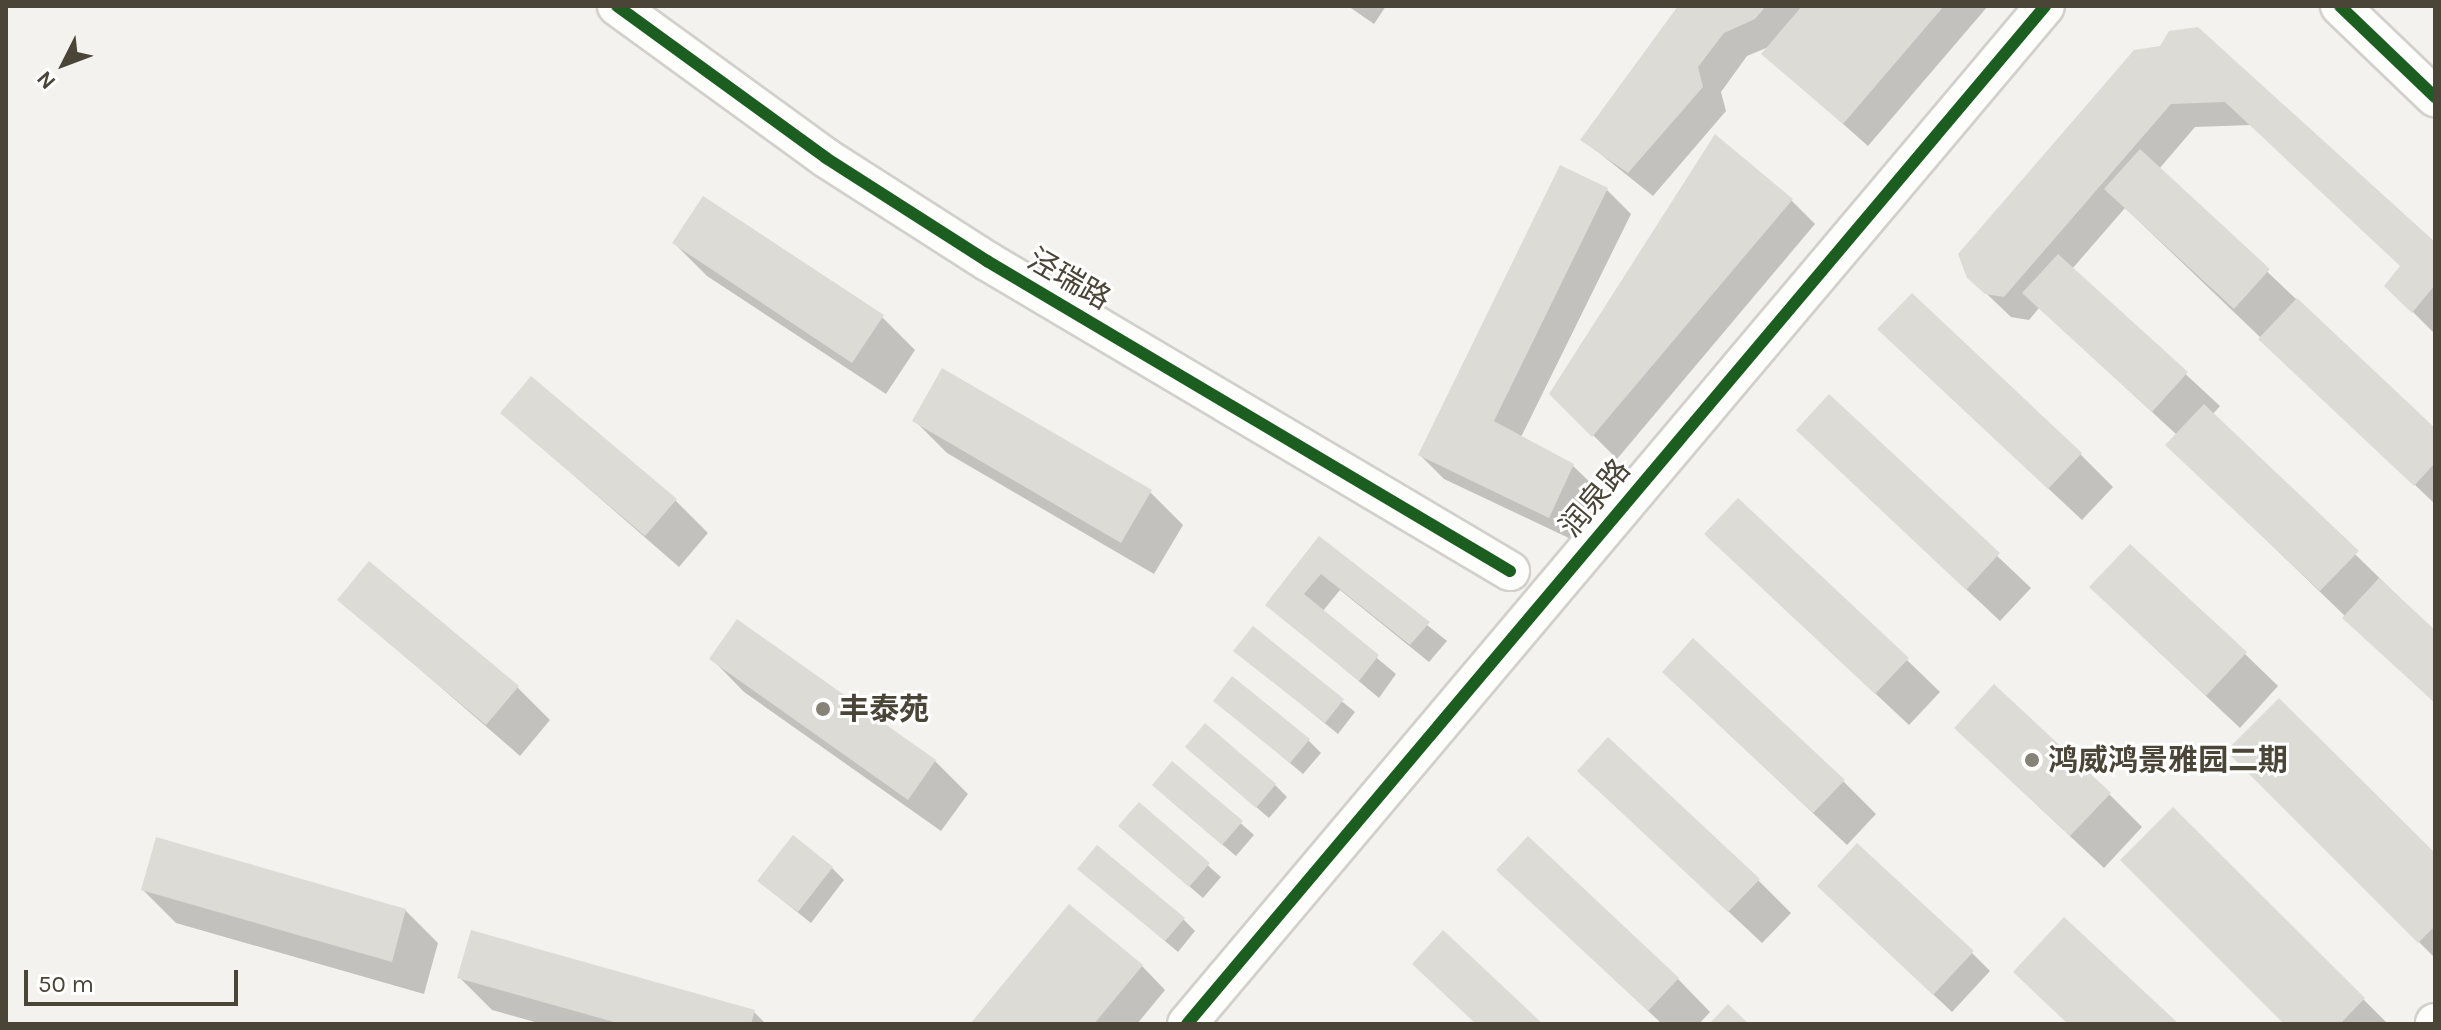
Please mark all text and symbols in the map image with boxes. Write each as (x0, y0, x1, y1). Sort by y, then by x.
north arrow (24, 24, 104, 104)
text: N (31, 65, 61, 95)
street label: 泾瑞路 (1021, 241, 1117, 317)
street label: 润泉路 (1552, 452, 1638, 544)
place label: 丰泰苑 (839, 691, 929, 727)
marker: 丰泰苑 (814, 700, 832, 718)
place label: 鸿威鸿景雅园二期 (2048, 742, 2288, 778)
marker: 鸿威鸿景雅园二期 (2023, 751, 2041, 769)
scale bar (28, 954, 242, 1004)
text: 50 m (38, 970, 94, 998)

